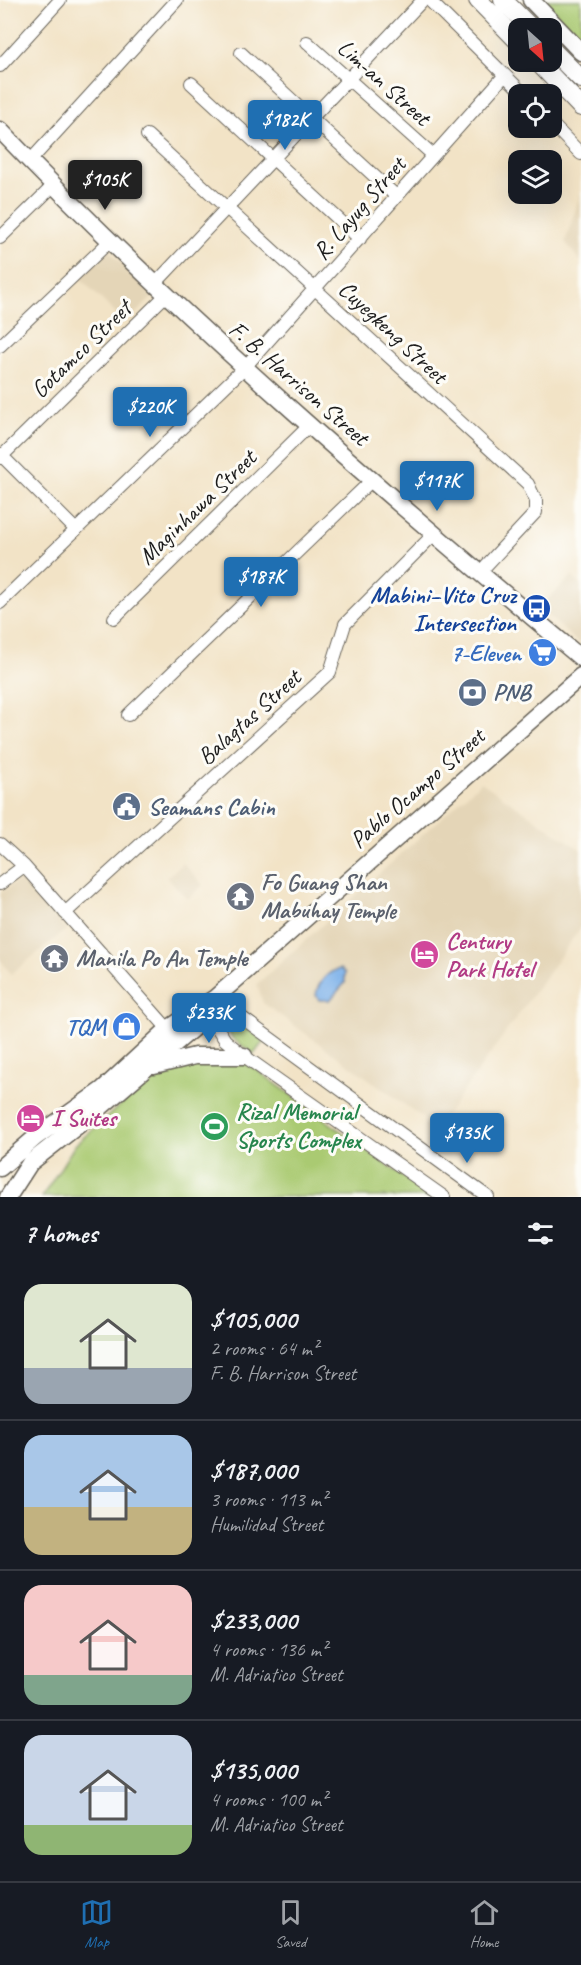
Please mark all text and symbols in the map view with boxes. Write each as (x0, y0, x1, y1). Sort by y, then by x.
north arrow (508, 18, 562, 72)
map controls (508, 18, 562, 204)
street label: Lim-an Street (331, 32, 438, 133)
button: locate (508, 84, 562, 138)
pin: $182K (243, 100, 327, 151)
text: $182K (262, 107, 308, 132)
street label: R. Layug Street (306, 149, 413, 266)
button: layers (508, 150, 562, 204)
pin: $105K (63, 160, 147, 211)
text: $105K (82, 167, 128, 192)
street label: Cuyegkeng Street (332, 274, 455, 391)
street label: Gotamco Street (25, 292, 140, 404)
street label: F. B. Harrison Street (223, 314, 377, 453)
pin: $220K (108, 387, 192, 438)
text: $220K (127, 394, 173, 419)
street label: Maginhawa Street (132, 442, 264, 571)
pin: $117K (395, 461, 479, 512)
text: $117K (414, 468, 460, 493)
pin: $187K (219, 557, 303, 608)
text: $187K (238, 564, 284, 589)
place label: Mabini–Vito Cruz Intersection (370, 580, 518, 638)
bus stop icon: Mabini–Vito Cruz Intersection (521, 593, 553, 625)
supermarket icon: 7-Eleven (526, 637, 558, 669)
place label: 7-Eleven (450, 638, 523, 668)
street label: Balagtas Street (191, 661, 308, 771)
bank icon: PNB (456, 676, 488, 708)
place label: PNB (493, 677, 533, 707)
street label: Pablo Ocampo Street (343, 720, 492, 855)
public building icon: Seamans Cabin (111, 791, 143, 823)
place label: Seamans Cabin (148, 792, 276, 822)
place label: Fo Guang Shan Mabuhay Temple (261, 867, 398, 925)
temple icon: Fo Guang Shan Mabuhay Temple (224, 880, 256, 912)
place label: Century Park Hotel (446, 926, 538, 984)
hotel icon: Century Park Hotel (409, 939, 441, 971)
temple icon: Manila Po An Temple (39, 942, 71, 974)
place label: Manila Po An Temple (76, 943, 250, 973)
pin: $233K (167, 993, 251, 1044)
text: $233K (186, 1000, 232, 1025)
shop icon: TQM (111, 1011, 143, 1043)
place label: TQM (66, 1012, 108, 1042)
place label: Rizal Memorial Sports Complex (236, 1097, 364, 1155)
hotel icon: I Suites (14, 1102, 46, 1134)
place label: I Suites (51, 1103, 119, 1133)
sports icon: Rizal Memorial Sports Complex (199, 1110, 231, 1142)
pin: $135K (425, 1113, 509, 1164)
text: $135K (444, 1120, 490, 1145)
text: 7 homes (24, 1217, 97, 1250)
icon: filters (524, 1217, 557, 1250)
text: $105,000 (210, 1303, 297, 1336)
icon: home (72, 1308, 144, 1380)
text: 2 rooms · 64 m² (210, 1336, 318, 1361)
text: F. B. Harrison Street (210, 1361, 356, 1386)
text: $187,000 (210, 1454, 297, 1487)
icon: home (72, 1459, 144, 1531)
text: 3 rooms · 113 m² (210, 1487, 327, 1512)
text: Humilidad Street (210, 1512, 323, 1537)
text: $233,000 (210, 1604, 297, 1637)
icon: home (72, 1609, 144, 1681)
text: 4 rooms · 136 m² (210, 1637, 327, 1662)
text: M. Adriatico Street (210, 1662, 343, 1687)
text: $135,000 (210, 1754, 297, 1787)
icon: home (72, 1759, 144, 1831)
text: 4 rooms · 100 m² (210, 1787, 327, 1812)
text: M. Adriatico Street (210, 1812, 343, 1837)
tab: Map (80, 1896, 113, 1952)
tab: Saved (274, 1896, 307, 1952)
tab: Home (468, 1896, 501, 1952)

